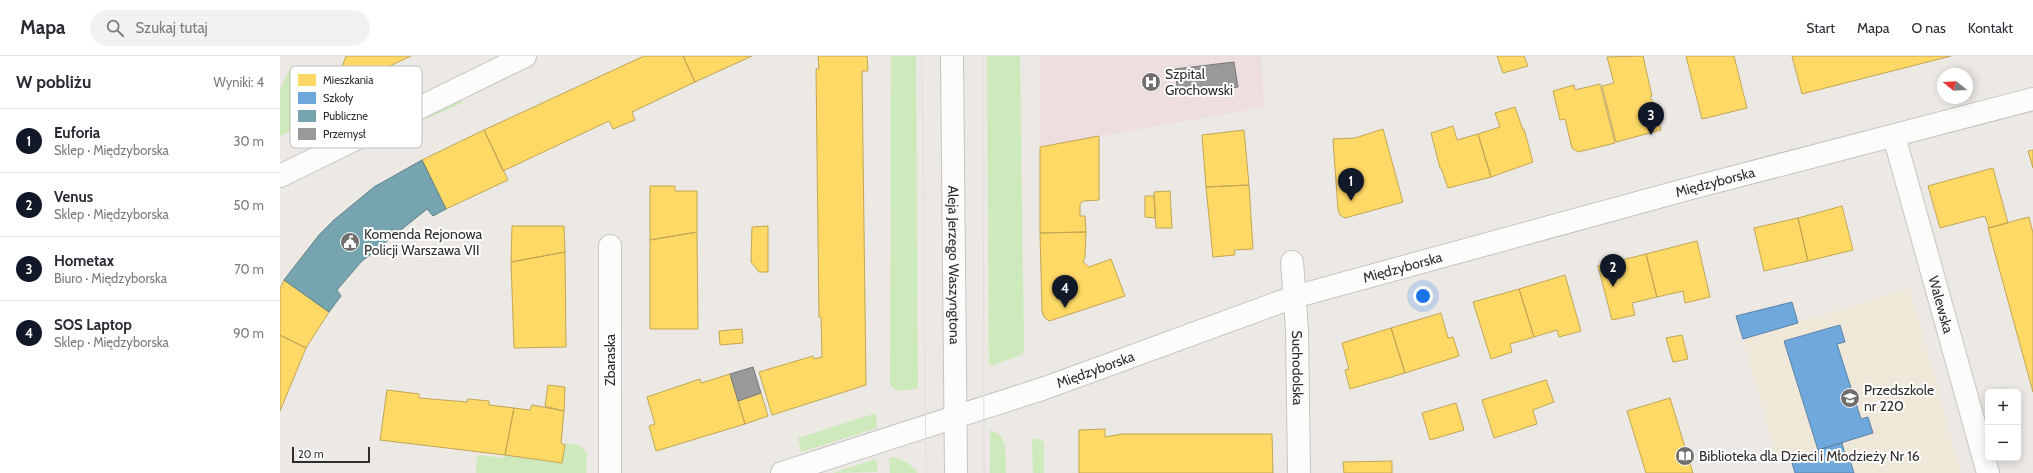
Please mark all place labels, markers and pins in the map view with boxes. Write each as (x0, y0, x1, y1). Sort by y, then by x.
place label: Szpital Grochowski (1165, 65, 1233, 99)
hospital icon: Szpital Grochowski (1140, 71, 1162, 93)
pin: 3 (1638, 102, 1664, 135)
pin: 1 (1338, 168, 1364, 201)
place label: Komenda Rejonowa Policji Warszawa VII (364, 225, 483, 259)
public building icon: Komenda Rejonowa Policji Warszawa VII (339, 231, 361, 253)
pin: 2 (1600, 254, 1626, 287)
pin: 4 (1052, 275, 1078, 308)
place label: Przedszkole nr 220 (1864, 381, 1934, 415)
school or university icon: Przedszkole nr 220 (1839, 387, 1861, 409)
library icon: Biblioteka dla Dzieci i Młodzieży Nr 16 (1674, 445, 1696, 467)
place label: Biblioteka dla Dzieci i Młodzieży Nr 16 (1699, 447, 1920, 465)

